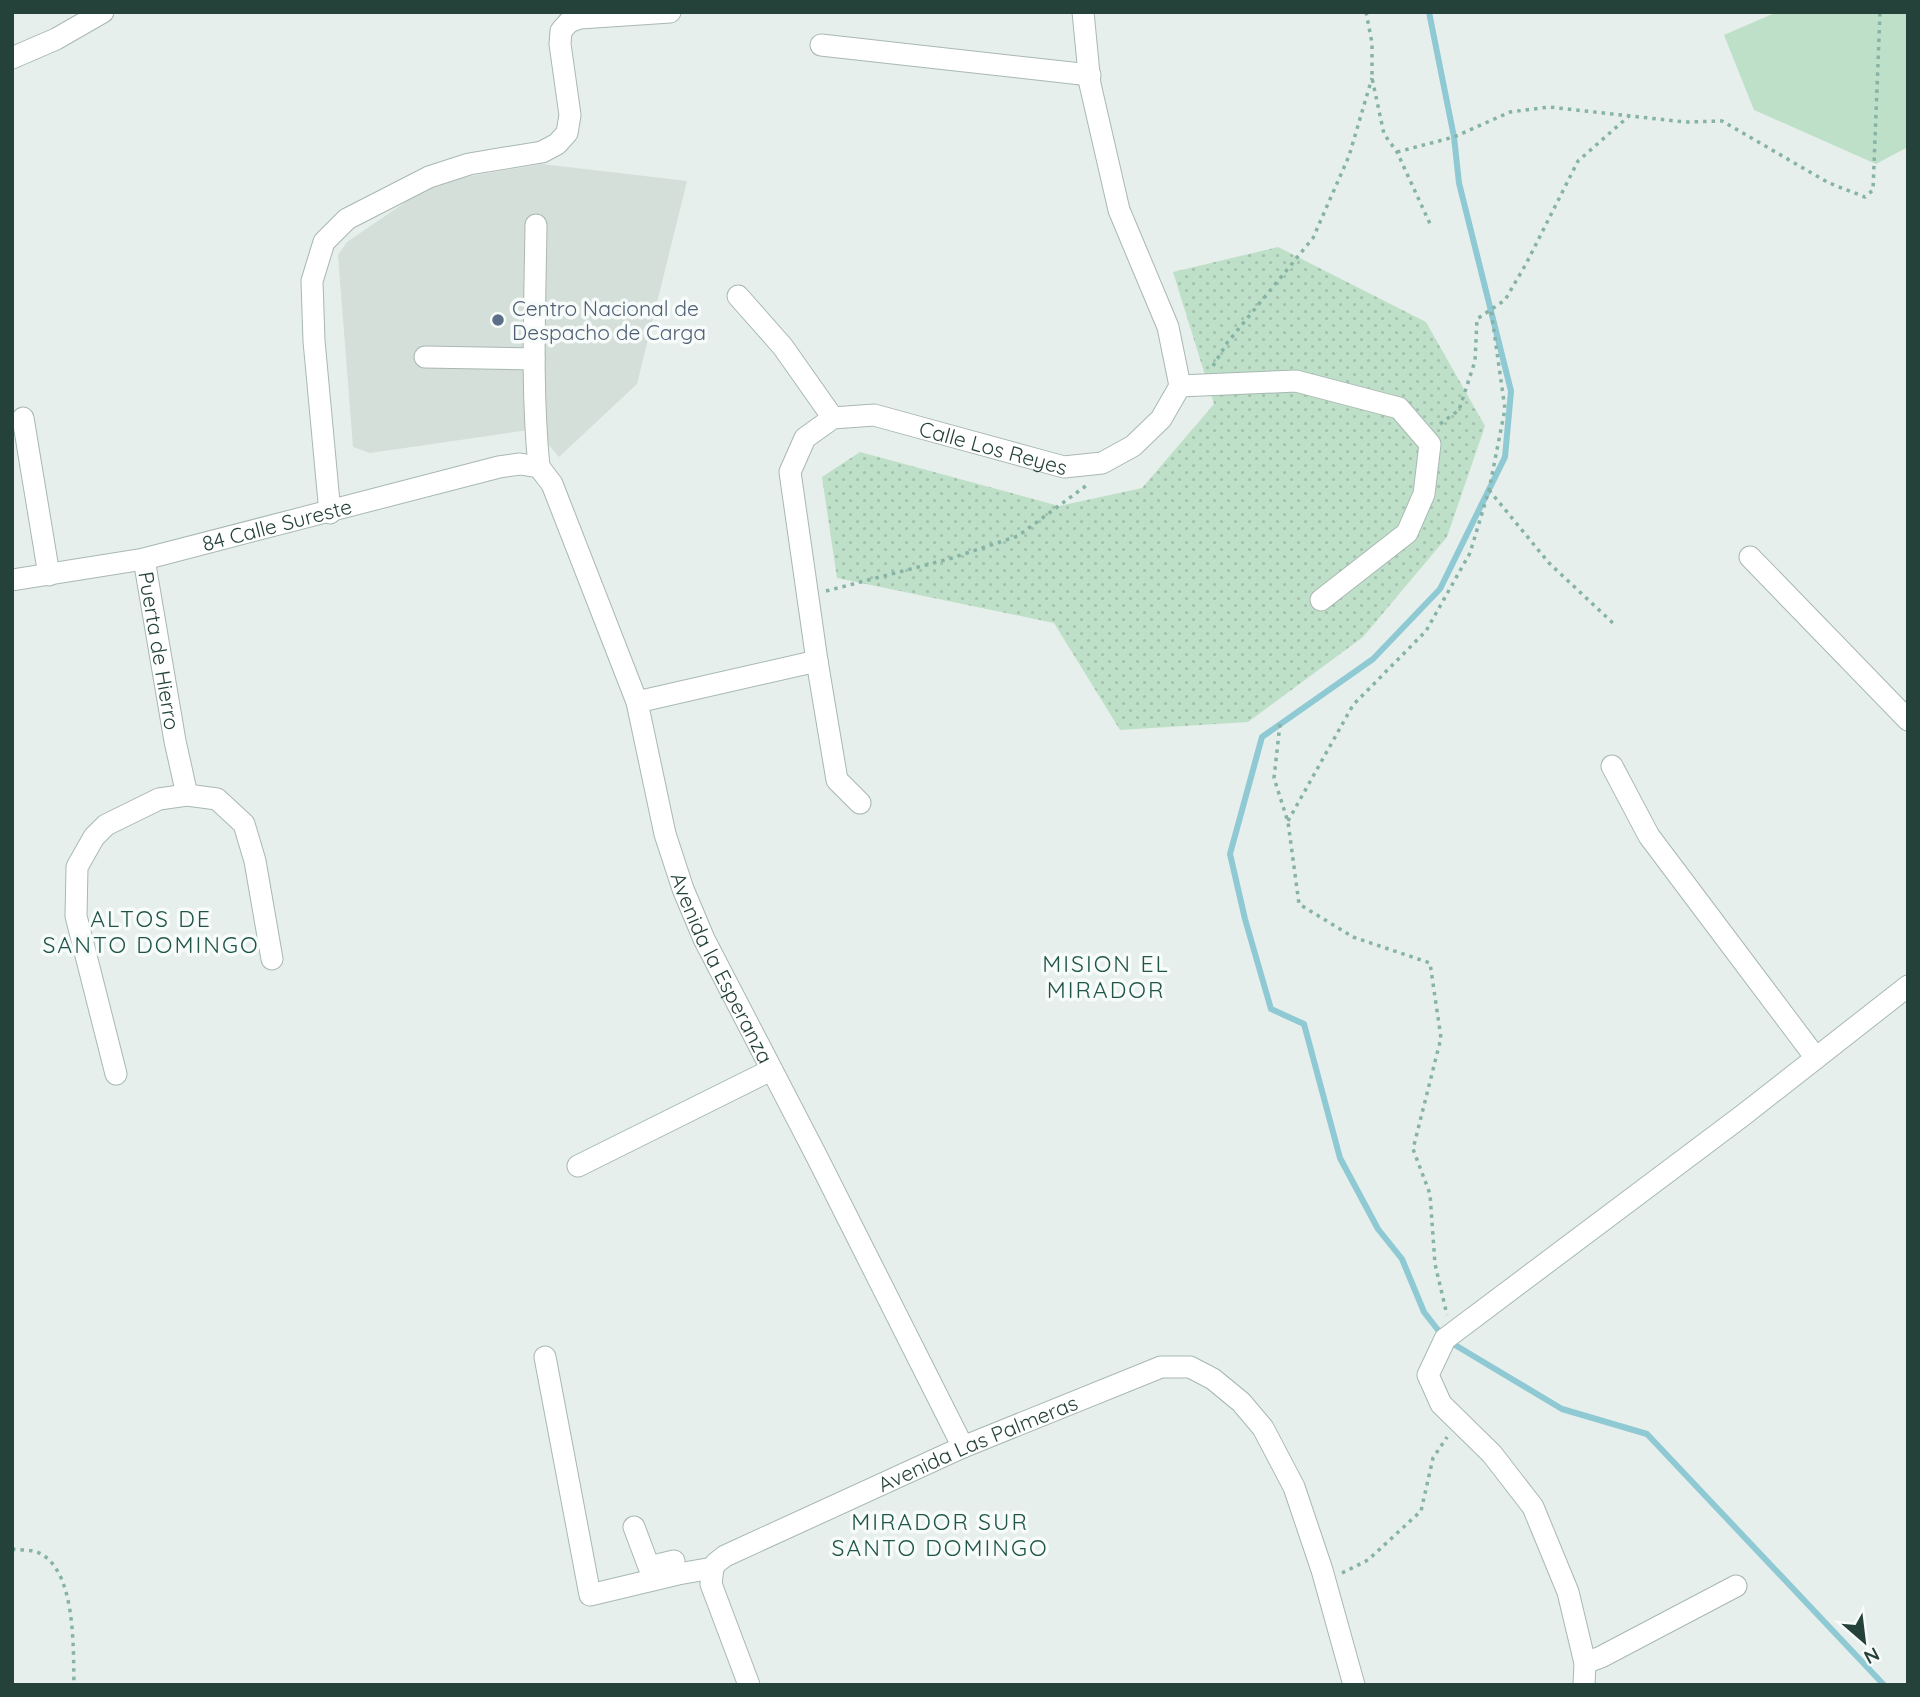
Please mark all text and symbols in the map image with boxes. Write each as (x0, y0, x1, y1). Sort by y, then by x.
place label: Centro Nacional de Despacho de Carga (512, 295, 706, 345)
marker: Centro Nacional de Despacho de Carga (490, 312, 506, 328)
street label: Calle Los Reyes (917, 415, 1070, 480)
street label: 84 Calle Sureste (199, 493, 355, 556)
street label: Puerta de Hierro (133, 570, 186, 732)
street label: Avenida la Esperanza (665, 869, 779, 1068)
district label: ALTOS DE SANTO DOMINGO (42, 904, 260, 959)
district label: MISION EL MIRADOR (1042, 949, 1170, 1004)
street label: Avenida Las Palmeras (874, 1389, 1081, 1497)
district label: MIRADOR SUR SANTO DOMINGO (831, 1507, 1049, 1562)
north arrow (1829, 1606, 1899, 1676)
text: N (1860, 1642, 1884, 1670)

